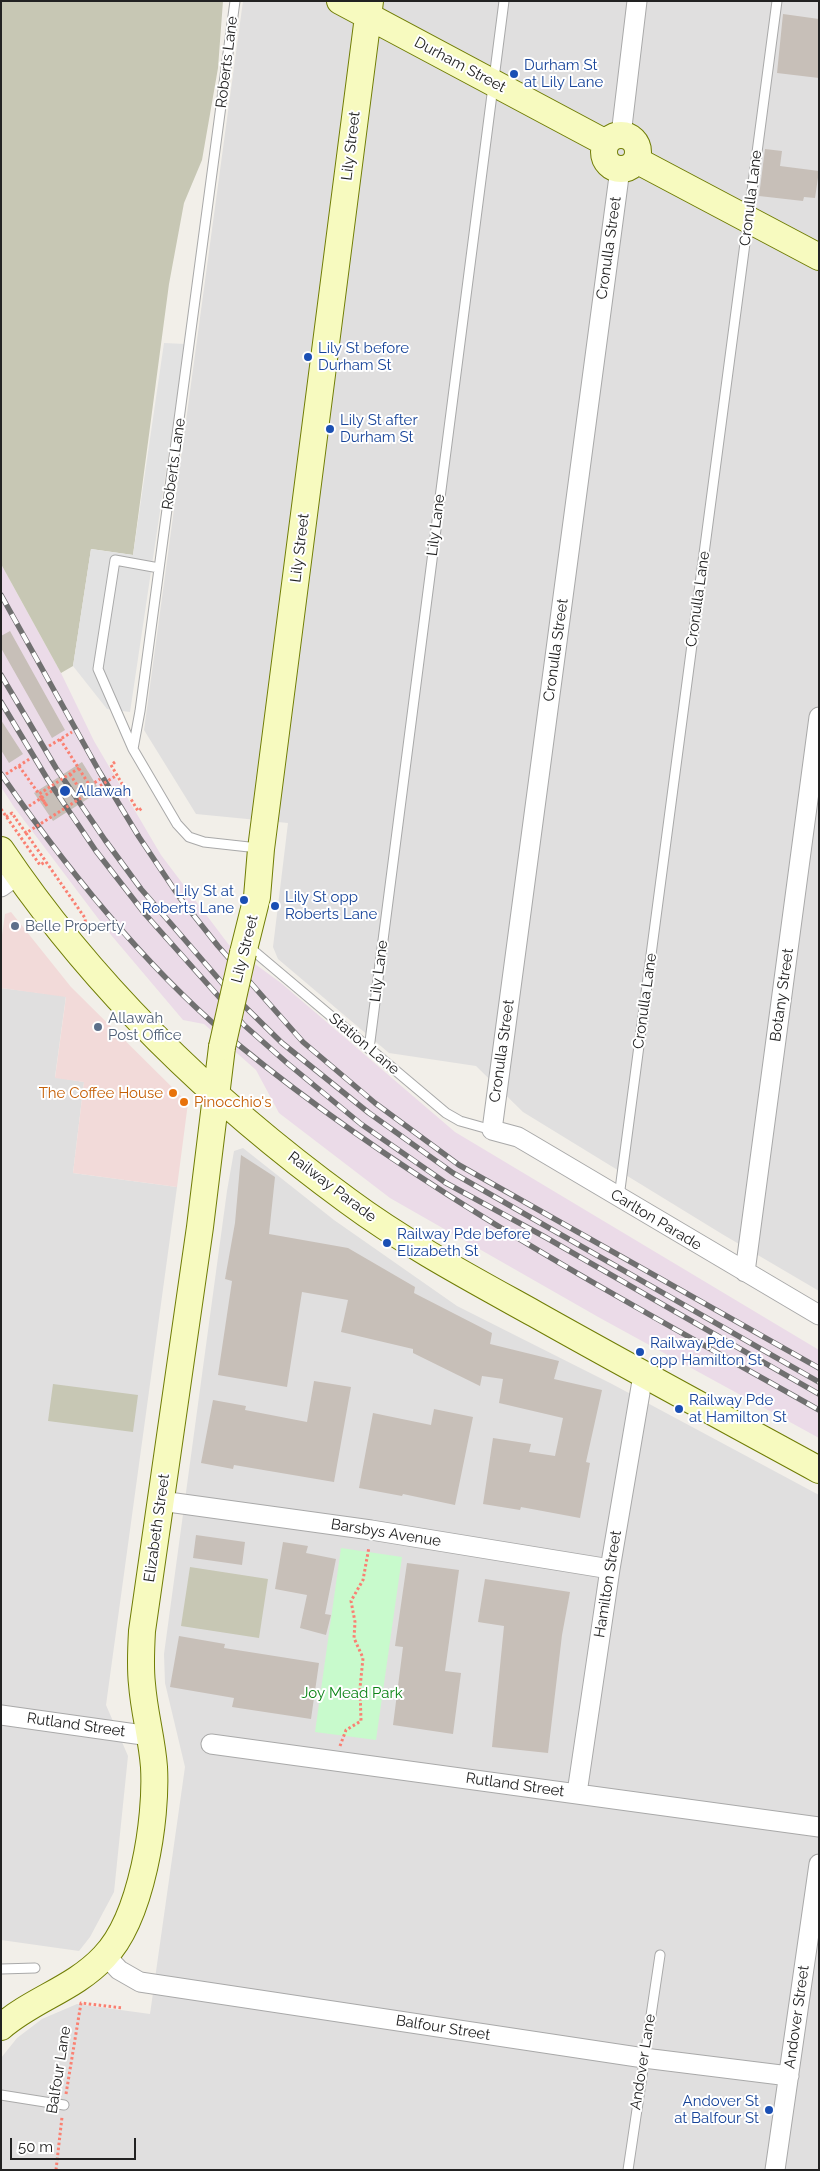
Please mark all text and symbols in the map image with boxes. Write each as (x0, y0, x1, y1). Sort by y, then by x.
street label: Roberts Lane (212, 15, 242, 109)
street label: Durham Street (411, 33, 509, 97)
place label: Durham St at Lily Lane (524, 56, 603, 91)
marker: Durham St at Lily Lane (508, 68, 520, 80)
street label: Lily Street (338, 110, 364, 182)
street label: Cronulla Lane (736, 149, 766, 247)
street label: Cronulla Street (593, 195, 625, 301)
place label: Lily St before Durham St (318, 339, 409, 374)
marker: Lily St before Durham St (302, 351, 314, 363)
place label: Lily St after Durham St (340, 411, 418, 446)
street label: Roberts Lane (159, 417, 189, 511)
marker: Lily St after Durham St (324, 423, 336, 435)
street label: Lily Lane (423, 493, 449, 557)
street label: Lily Street (287, 512, 313, 584)
street label: Cronulla Lane (682, 550, 714, 648)
street label: Cronulla Street (540, 597, 572, 703)
place label: Allawah (76, 782, 131, 800)
marker: Allawah (58, 784, 72, 798)
place label: Lily St at Roberts Lane (142, 882, 234, 917)
place label: Lily St opp Roberts Lane (285, 888, 377, 923)
marker: Lily St at Roberts Lane (238, 894, 250, 906)
marker: Lily St opp Roberts Lane (269, 900, 281, 912)
street label: Lily Street (228, 913, 262, 985)
place label: Belle Property (25, 917, 124, 935)
marker: Belle Property (9, 920, 21, 932)
street label: Lily Lane (366, 939, 392, 1003)
street label: Botany Street (767, 947, 797, 1043)
street label: Cronulla Lane (629, 952, 661, 1050)
street label: Cronulla Street (486, 998, 518, 1104)
place label: Allawah Post Office (108, 1009, 181, 1044)
street label: Station Lane (325, 1009, 403, 1079)
marker: Allawah Post Office (92, 1021, 104, 1033)
place label: The Coffee House (39, 1084, 163, 1102)
marker: The Coffee House (167, 1087, 179, 1099)
place label: Pinocchio's (194, 1093, 271, 1111)
marker: Pinocchio's (178, 1096, 190, 1108)
street label: Railway Parade (284, 1148, 380, 1226)
street label: Carlton Parade (607, 1186, 705, 1254)
place label: Railway Pde before Elizabeth St (397, 1225, 530, 1260)
marker: Railway Pde before Elizabeth St (381, 1237, 393, 1249)
place label: Railway Pde opp Hamilton St (650, 1334, 762, 1369)
marker: Railway Pde opp Hamilton St (634, 1346, 646, 1358)
place label: Railway Pde at Hamilton St (689, 1391, 787, 1426)
marker: Railway Pde at Hamilton St (673, 1403, 685, 1415)
street label: Elizabeth Street (140, 1473, 174, 1583)
street label: Barsbys Avenue (330, 1515, 442, 1551)
street label: Hamilton Street (591, 1529, 625, 1639)
park label: Joy Mead Park (301, 1684, 403, 1702)
street label: Rutland Street (26, 1709, 126, 1741)
street label: Rutland Street (465, 1769, 565, 1801)
street label: Andover Street (781, 1964, 813, 2070)
street label: Balfour Street (394, 2012, 492, 2044)
street label: Andover Lane (627, 2013, 659, 2111)
street label: Balfour Lane (43, 2025, 75, 2115)
place label: Andover St at Balfour St (674, 2092, 759, 2127)
marker: Andover St at Balfour St (763, 2104, 775, 2116)
scale bar (12, 2128, 139, 2160)
text: 50 m (18, 2138, 53, 2156)

